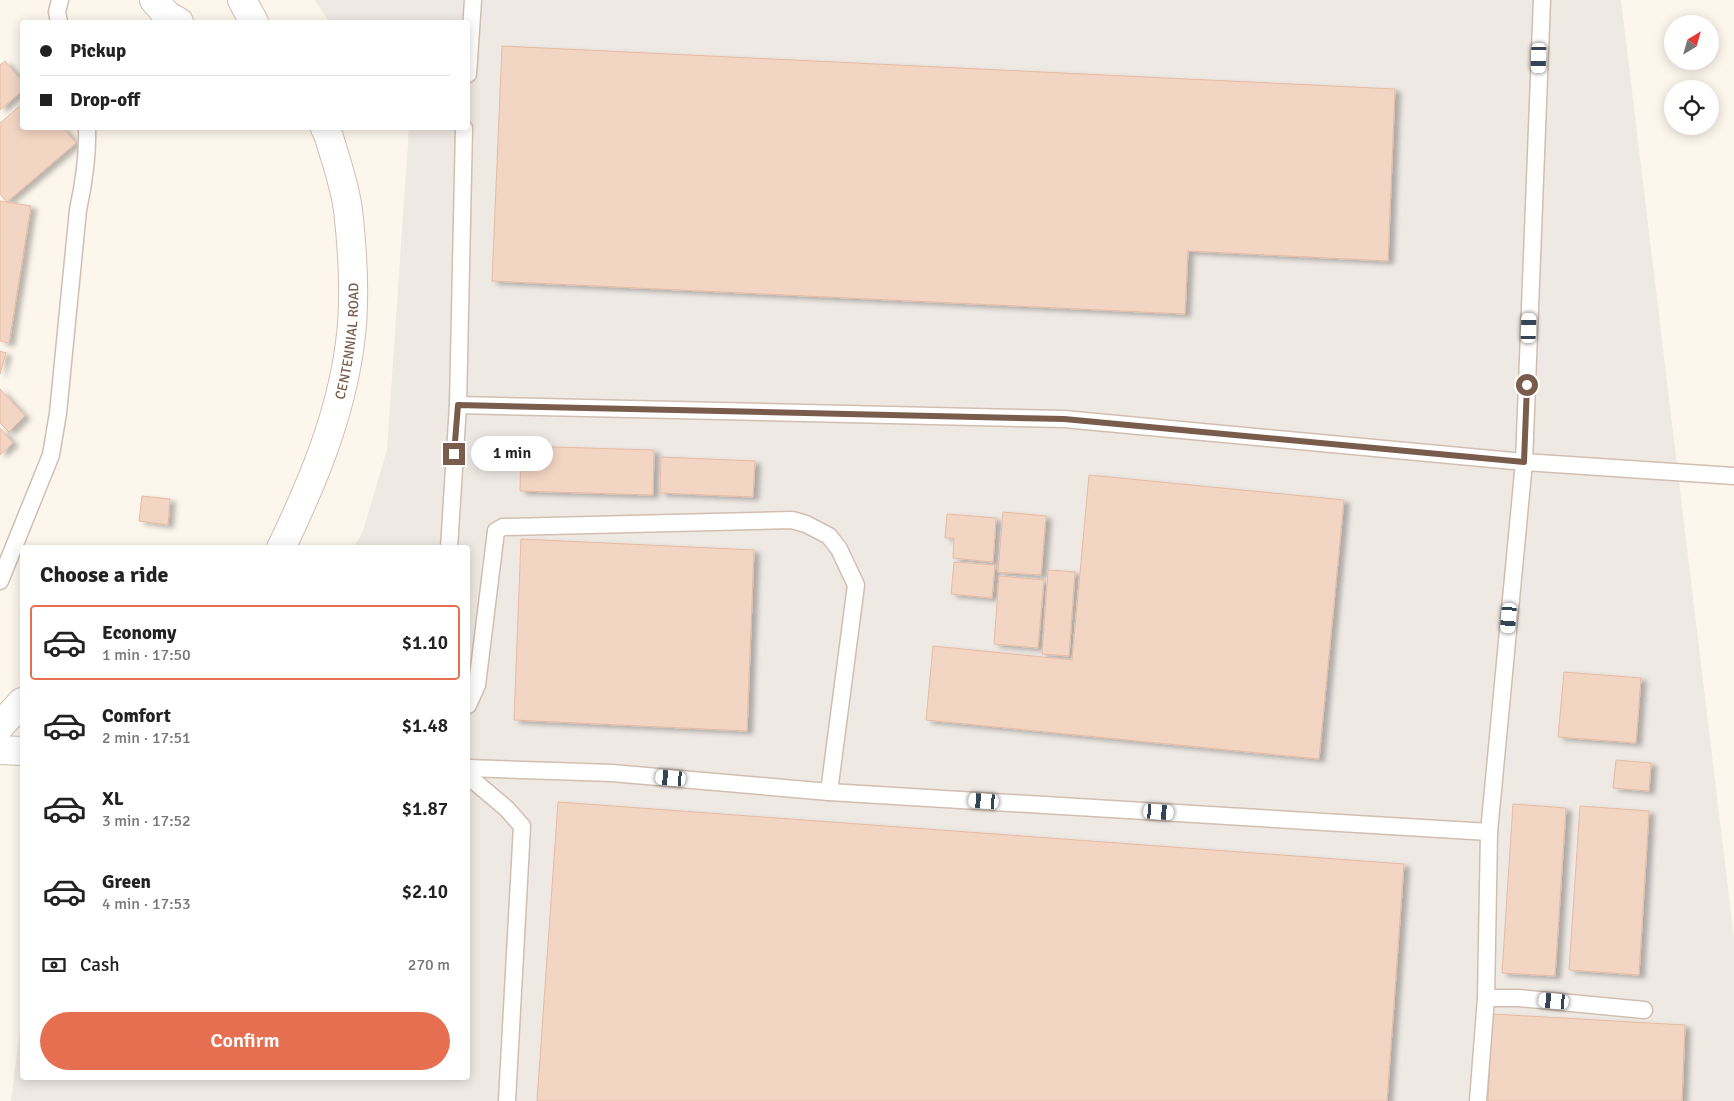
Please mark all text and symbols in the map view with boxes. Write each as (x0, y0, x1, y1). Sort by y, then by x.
north arrow (1664, 15, 1719, 70)
map controls (1664, 15, 1719, 135)
text: Pickup (70, 39, 126, 63)
car (1530, 43, 1547, 73)
button: locate (1664, 80, 1719, 135)
text: Drop-off (70, 88, 140, 112)
street label: CENTENNIAL ROAD (331, 283, 362, 401)
car (1520, 313, 1537, 343)
route start (1516, 374, 1538, 396)
callout: 1 min (472, 436, 554, 472)
route end (443, 443, 465, 465)
text: 1 min (493, 443, 531, 463)
text: Choose a ride (40, 561, 168, 588)
car (1500, 602, 1517, 634)
icon: car (42, 620, 87, 665)
text: Economy (102, 621, 176, 645)
text: $1.10 (402, 631, 448, 655)
text: 1 min · 17:50 (102, 645, 191, 665)
icon: car (42, 703, 87, 748)
text: Comfort (102, 704, 171, 728)
text: $1.48 (402, 714, 448, 738)
text: 2 min · 17:51 (102, 728, 191, 748)
car (655, 769, 686, 787)
icon: car (42, 786, 87, 831)
text: XL (102, 787, 124, 811)
car (968, 792, 999, 810)
text: $1.87 (402, 797, 448, 821)
car (1143, 803, 1174, 821)
text: 3 min · 17:52 (102, 811, 191, 831)
icon: car (42, 869, 87, 914)
text: Green (102, 870, 151, 894)
text: $2.10 (402, 880, 448, 904)
text: 4 min · 17:53 (102, 894, 191, 914)
icon: cash (40, 951, 68, 979)
text: Cash (80, 953, 120, 977)
text: 270 m (408, 955, 450, 975)
car (1538, 992, 1569, 1010)
button: Confirm (40, 1012, 450, 1070)

